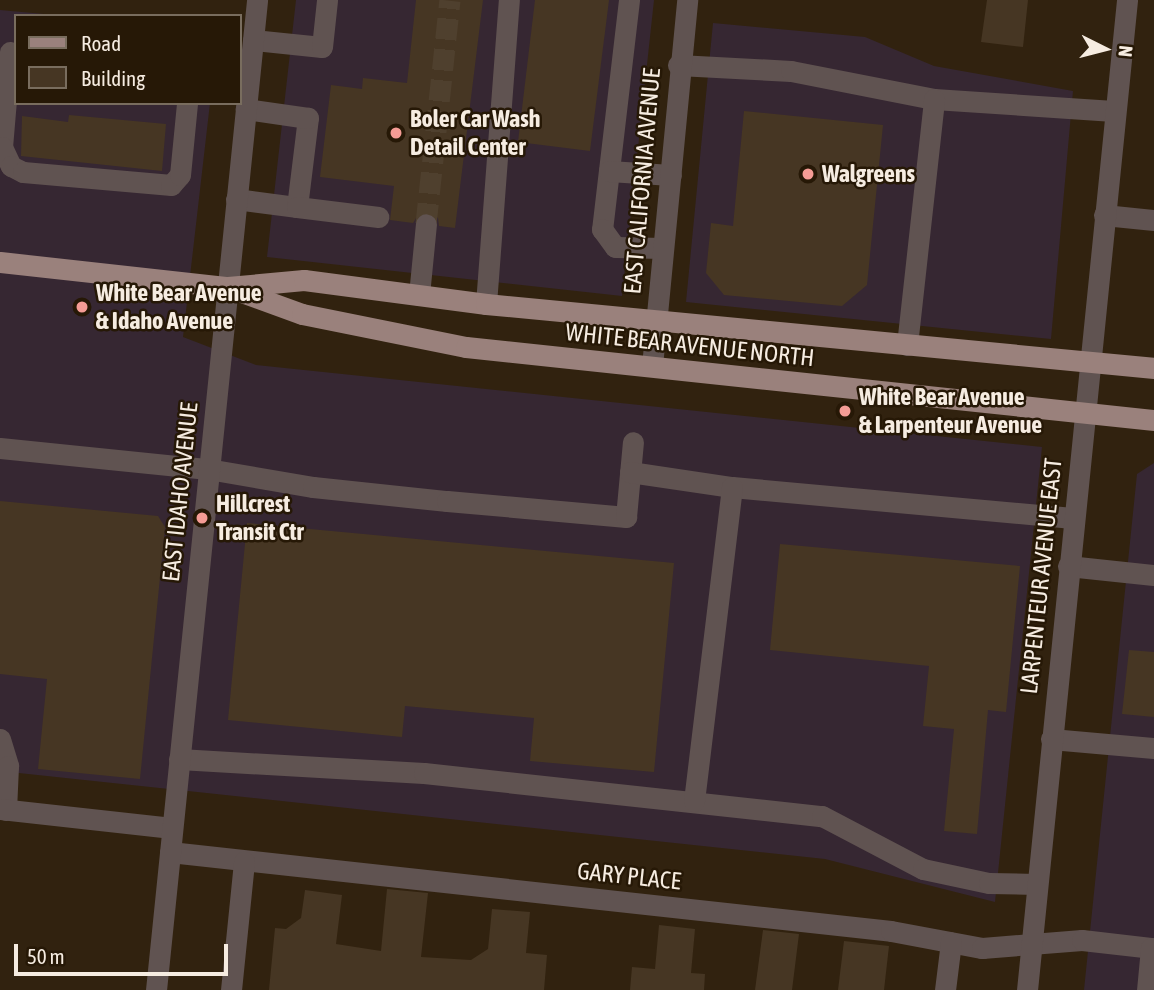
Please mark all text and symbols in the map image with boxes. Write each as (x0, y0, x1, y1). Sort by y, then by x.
legend (14, 14, 242, 105)
north arrow (1070, 14, 1140, 84)
text: Road (81, 31, 121, 55)
text: N (1114, 44, 1137, 58)
text: Building (81, 66, 145, 90)
street label: EAST CALIFORNIA AVENUE (618, 67, 666, 295)
place label: Boler Car Wash Detail Center (410, 105, 540, 161)
marker: Boler Car Wash Detail Center (388, 125, 404, 141)
place label: Walgreens (822, 160, 915, 188)
marker: Walgreens (800, 166, 816, 182)
place label: White Bear Avenue & Idaho Avenue (96, 279, 262, 335)
marker: White Bear Avenue & Idaho Avenue (74, 299, 90, 315)
street label: WHITE BEAR AVENUE NORTH (564, 318, 816, 372)
place label: White Bear Avenue & Larpenteur Avenue (859, 383, 1042, 439)
street label: EAST IDAHO AVENUE (156, 401, 204, 583)
marker: White Bear Avenue & Larpenteur Avenue (837, 403, 853, 419)
street label: LARPENTEUR AVENUE EAST (1014, 457, 1068, 695)
place label: Hillcrest Transit Ctr (216, 490, 303, 546)
marker: Hillcrest Transit Ctr (194, 510, 210, 526)
street label: GARY PLACE (576, 856, 682, 896)
scale bar (18, 930, 231, 974)
text: 50 m (27, 944, 65, 968)

